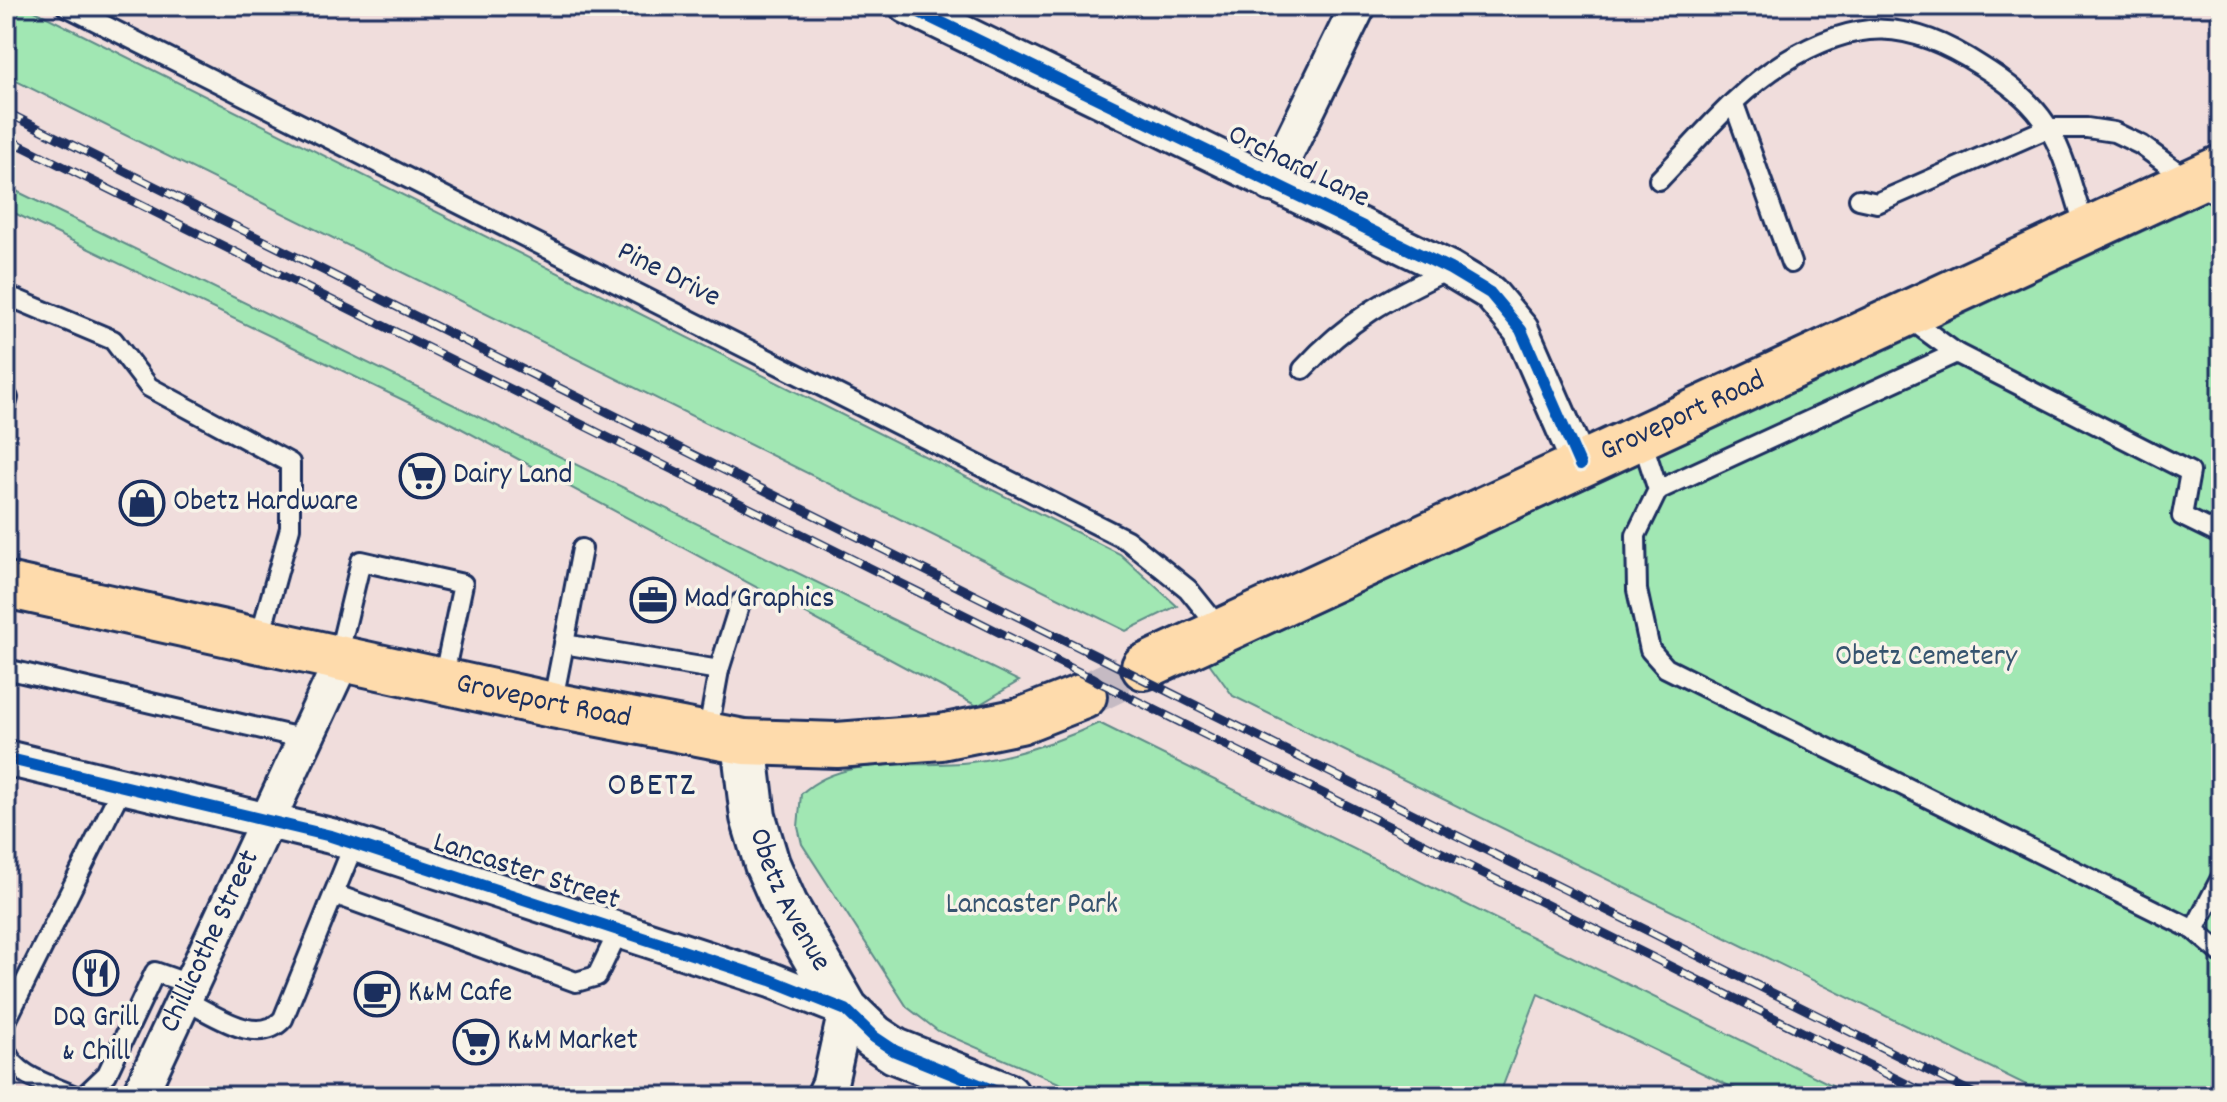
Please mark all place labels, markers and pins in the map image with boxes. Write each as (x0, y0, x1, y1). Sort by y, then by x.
supermarket icon: Dairy Land (398, 452, 446, 500)
place label: Dairy Land (453, 455, 572, 498)
shop icon: Obetz Hardware (118, 479, 166, 527)
place label: Obetz Hardware (173, 482, 358, 525)
office icon: Mad Graphics (629, 576, 677, 624)
place label: Mad Graphics (684, 579, 835, 622)
restaurant icon: DQ Grill & Chill (72, 949, 120, 997)
cafe icon: K&M Cafe (353, 970, 401, 1018)
place label: K&M Cafe (408, 973, 512, 1016)
place label: DQ Grill & Chill (53, 998, 139, 1075)
supermarket icon: K&M Market (452, 1018, 500, 1066)
place label: K&M Market (507, 1021, 638, 1064)

